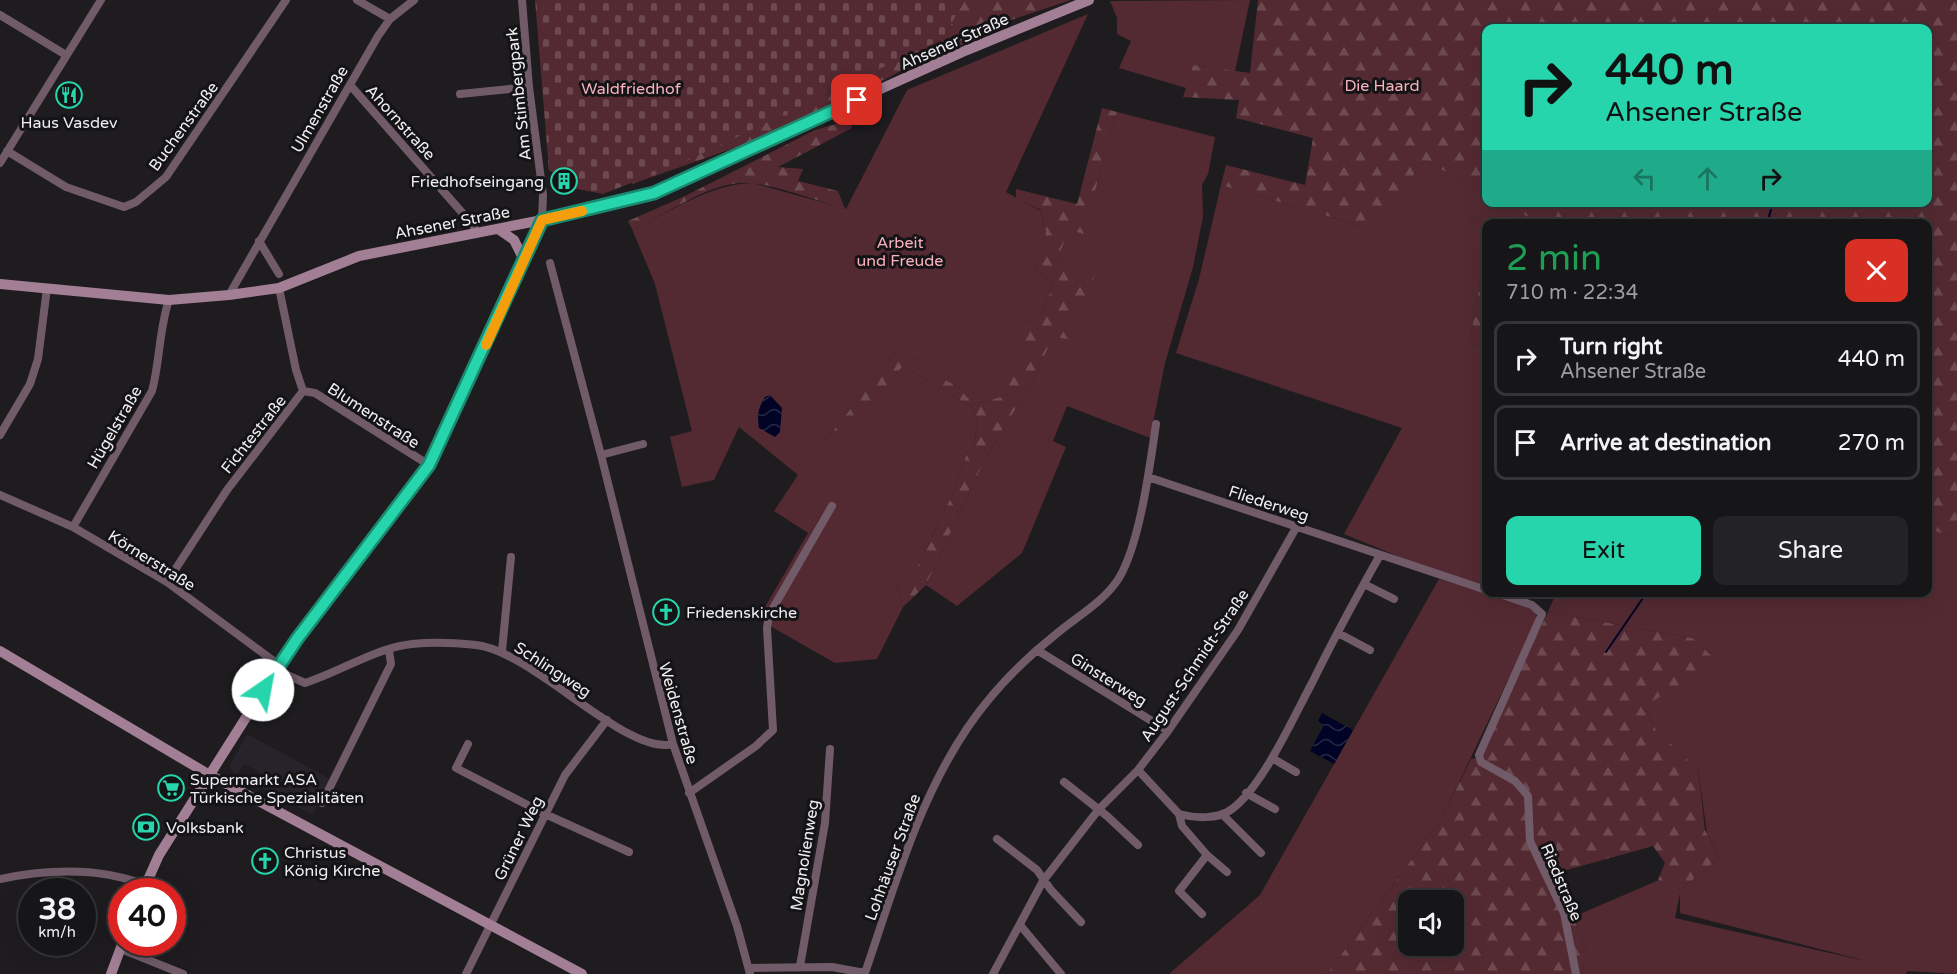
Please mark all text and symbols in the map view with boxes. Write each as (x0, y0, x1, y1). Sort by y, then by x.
street label: Ahsener Straße (897, 9, 1012, 75)
street label: Am Stimbergpark (502, 26, 536, 162)
text: 440 m (1605, 45, 1734, 96)
icon: right (1506, 48, 1584, 126)
street label: Ulmenstraße (287, 62, 353, 157)
pin (831, 74, 882, 125)
park label: Die Haard (1344, 76, 1420, 96)
street label: Buchenstraße (145, 78, 223, 175)
park label: Waldfriedhof (581, 79, 682, 99)
restaurant icon: Haus Vasdev (54, 80, 84, 110)
street label: Ahornstraße (361, 81, 439, 165)
icon: arrive (840, 83, 873, 116)
text: Ahsener Straße (1605, 96, 1802, 129)
place label: Haus Vasdev (20, 113, 118, 133)
icon: left (1628, 162, 1661, 195)
icon: ahead (1691, 162, 1724, 195)
icon: right (1754, 162, 1787, 195)
building icon: Friedhofseingang (549, 166, 579, 196)
place label: Friedhofseingang (411, 172, 544, 192)
street label: Ahsener Straße (393, 202, 511, 244)
park label: Arbeit und Freude (857, 233, 943, 271)
text: 2 min (1506, 237, 1602, 280)
button: close (1845, 239, 1908, 302)
text: 710 m · 22:34 (1506, 281, 1638, 305)
text: Turn right (1560, 334, 1662, 360)
icon: right (1509, 342, 1542, 375)
text: 440 m (1838, 346, 1905, 372)
text: Ahsener Straße (1560, 360, 1706, 384)
street label: Blumenstraße (324, 379, 423, 453)
street label: Hügelstraße (83, 382, 147, 473)
street label: Fichtestraße (217, 391, 291, 478)
icon: arrive (1509, 426, 1542, 459)
text: Arrive at destination (1560, 430, 1771, 456)
text: 270 m (1838, 430, 1905, 456)
street label: Fliederweg (1226, 482, 1312, 526)
button: Exit (1506, 516, 1701, 585)
button: Share (1713, 516, 1908, 585)
street label: Körnerstraße (104, 526, 199, 596)
street label: August-Schmidt-Straße (1136, 585, 1253, 746)
church icon: Friedenskirche (651, 597, 681, 627)
place label: Friedenskirche (686, 603, 797, 623)
street label: Schlingweg (510, 638, 595, 702)
street label: Ginsterweg (1067, 648, 1150, 711)
position arrow (231, 658, 295, 722)
street label: Weidenstraße (654, 660, 702, 767)
place label: Supermarkt ASA Türkische Spezialitäten (190, 770, 364, 808)
supermarket icon: Supermarkt ASA Türkische Spezialitäten (156, 773, 186, 803)
street label: Lohhäuser Straße (861, 791, 925, 924)
street label: Grüner Weg (490, 793, 548, 884)
street label: Magnolienweg (786, 798, 824, 912)
bank icon: Volksbank (131, 812, 161, 842)
place label: Volksbank (166, 818, 244, 838)
street label: Riedstraße (1536, 841, 1586, 924)
place label: Christus König Kirche (284, 843, 380, 881)
church icon: Christus König Kirche (250, 846, 280, 876)
speed limit sign: 40 (108, 878, 186, 956)
map controls (1398, 890, 1464, 956)
button: sound (1398, 890, 1464, 956)
text: 38 (38, 891, 76, 928)
text: km/h (38, 923, 76, 941)

